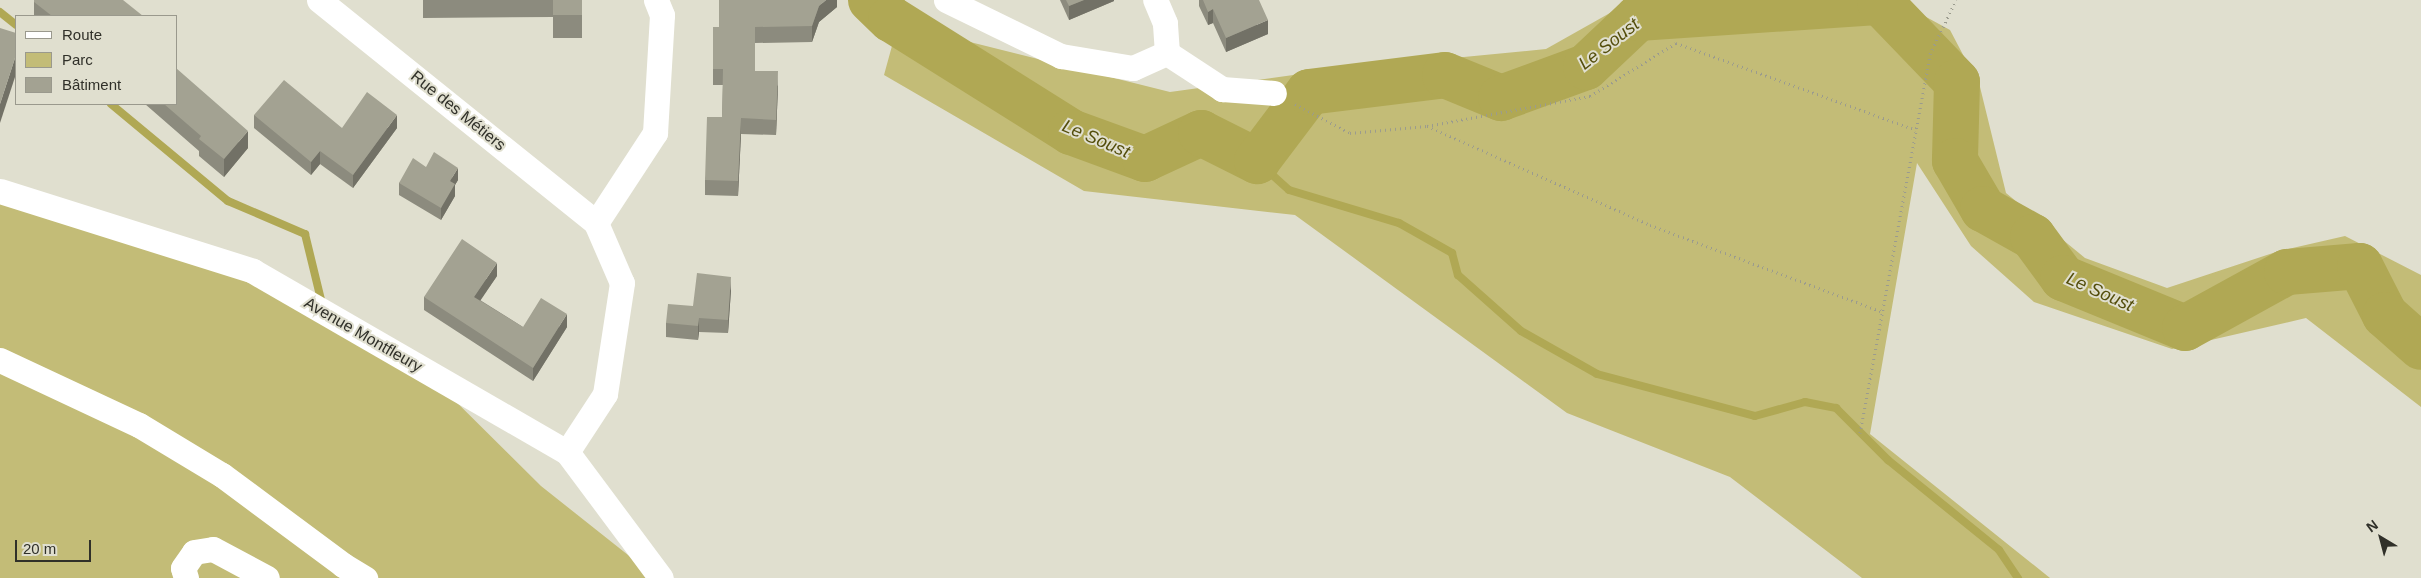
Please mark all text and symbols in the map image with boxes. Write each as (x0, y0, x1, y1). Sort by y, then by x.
water label: Le Soust (1574, 14, 1644, 74)
legend (15, 15, 178, 105)
text: Route (62, 26, 102, 43)
text: Parc (62, 51, 93, 68)
street label: Rue des Métiers (407, 67, 509, 155)
text: Bâtiment (62, 76, 121, 93)
water label: Le Soust (1059, 115, 1133, 163)
water label: Le Soust (2063, 268, 2137, 316)
street label: Avenue Montfleury (301, 293, 425, 377)
north arrow (2356, 513, 2406, 563)
text: N (2363, 517, 2381, 535)
scale bar (18, 530, 94, 562)
text: 20 m (23, 540, 56, 557)

